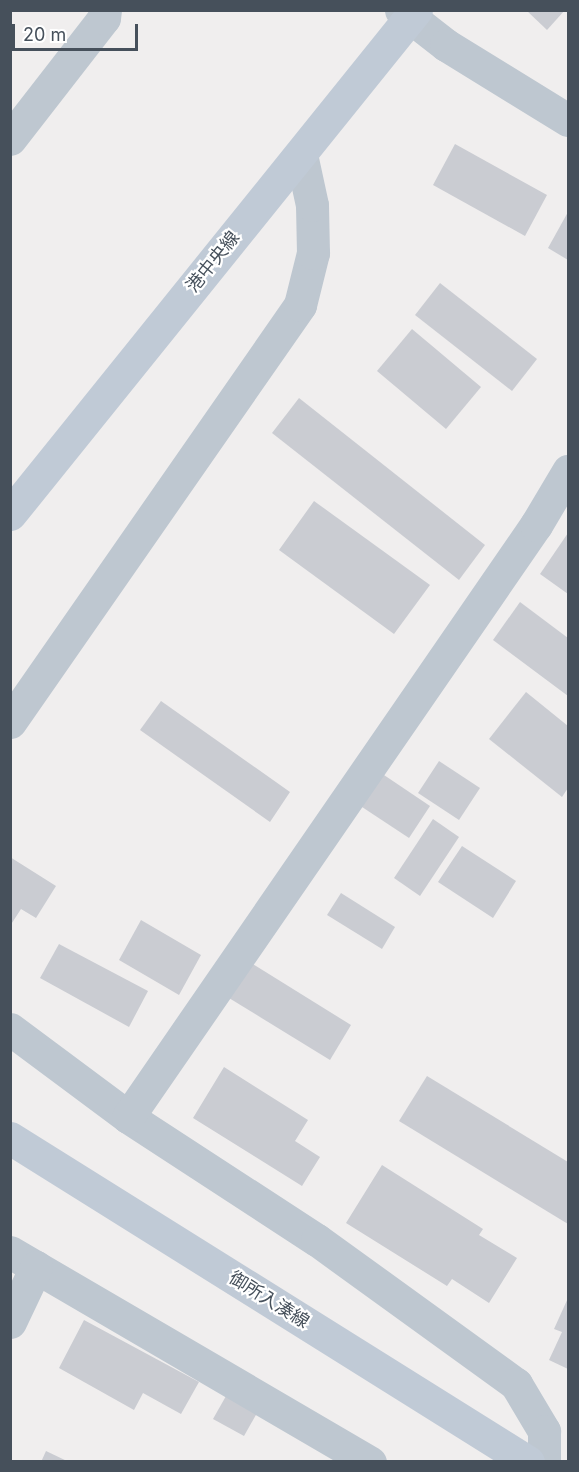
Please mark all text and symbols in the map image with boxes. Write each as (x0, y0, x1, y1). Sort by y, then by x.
scale bar (15, 12, 141, 50)
text: 20 m (23, 24, 66, 45)
street label: 港中央線 (182, 227, 244, 297)
street label: 御所入湊線 (225, 1267, 313, 1333)

